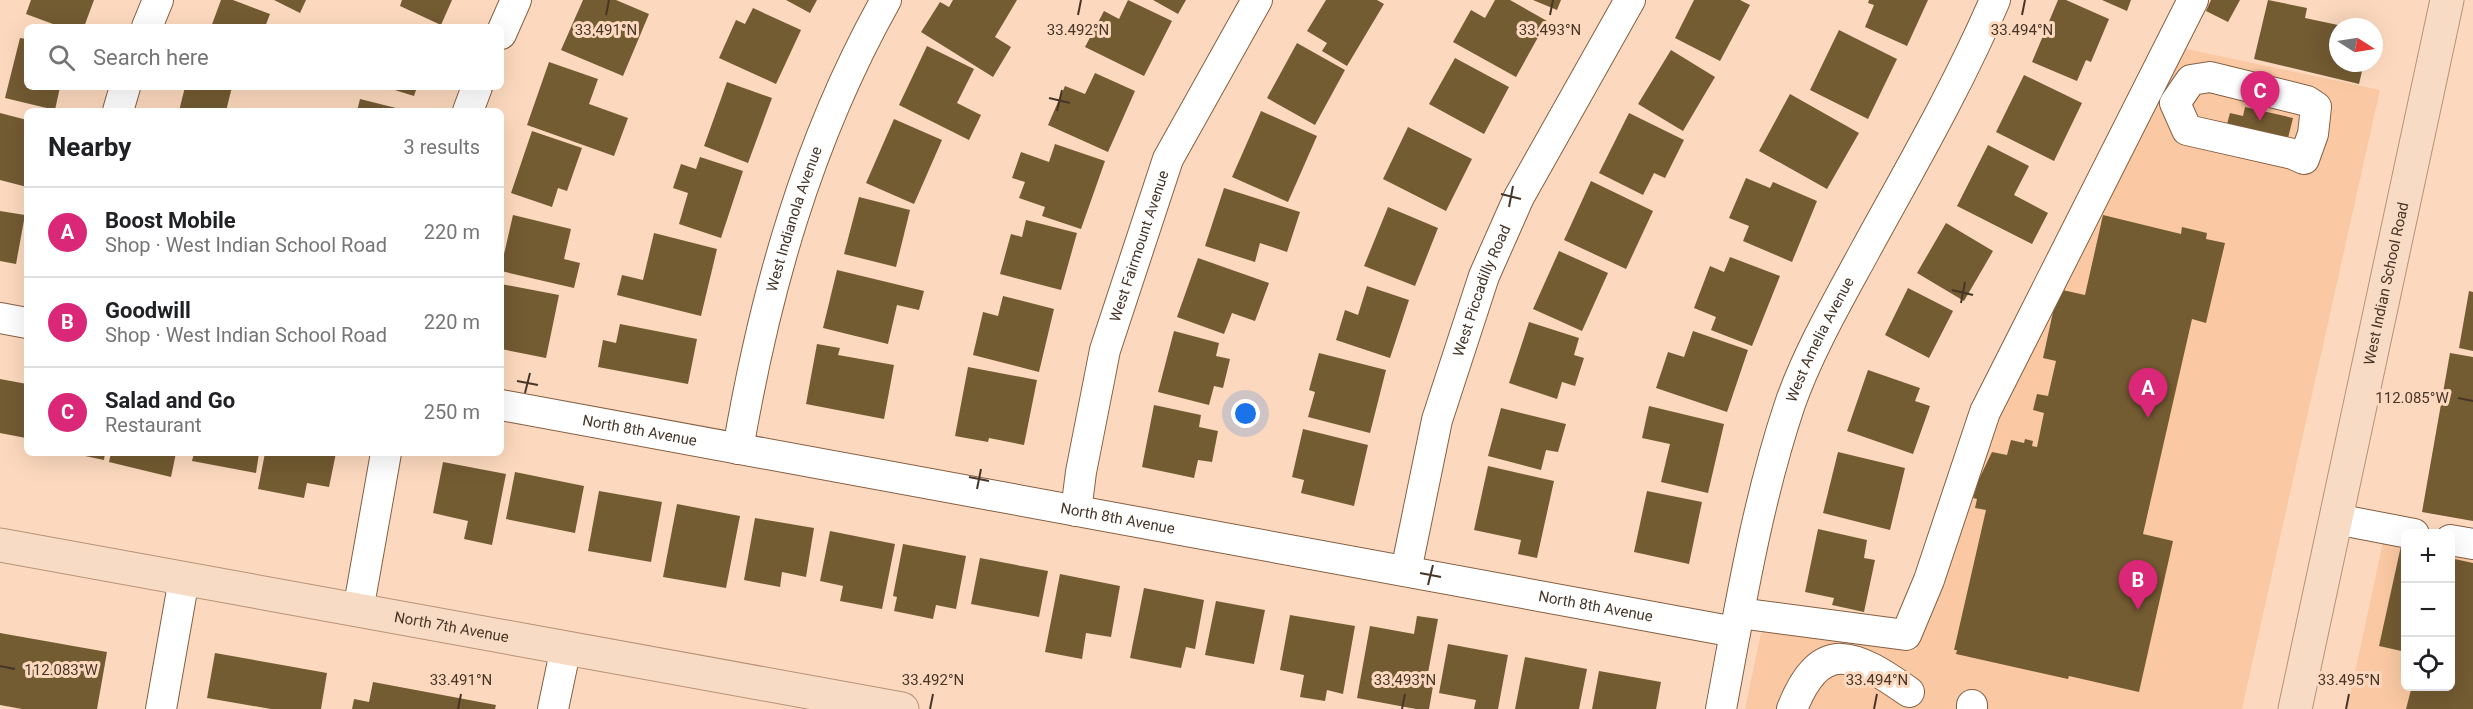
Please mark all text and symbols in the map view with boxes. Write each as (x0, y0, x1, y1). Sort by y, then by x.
north arrow (2329, 18, 2383, 72)
text: 33.491°N (575, 21, 637, 39)
text: 33.492°N (1047, 21, 1109, 39)
text: 33.493°N (1519, 21, 1581, 39)
text: 33.494°N (1991, 21, 2053, 39)
search box (24, 24, 504, 90)
icon: search (45, 41, 78, 74)
text: Search here (93, 45, 209, 70)
pin: C (2240, 72, 2280, 121)
text: Nearby (48, 132, 131, 162)
text: 3 results (404, 135, 480, 159)
street label: West Indianola Avenue (763, 144, 826, 294)
street label: West Fairmount Avenue (1106, 168, 1173, 324)
street label: West Indian School Road (2360, 201, 2412, 367)
text: Boost Mobile (105, 208, 236, 233)
text: A (61, 220, 74, 244)
text: 220 m (424, 220, 480, 244)
street label: West Piccadilly Road (1449, 222, 1515, 359)
text: Shop · West Indian School Road (105, 233, 387, 257)
street label: West Amelia Avenue (1782, 274, 1858, 405)
text: Goodwill (105, 298, 191, 323)
text: B (61, 310, 74, 334)
text: 220 m (424, 310, 480, 334)
text: Shop · West Indian School Road (105, 323, 387, 347)
pin: A (2128, 368, 2168, 418)
text: Salad and Go (105, 388, 235, 413)
text: 112.085°W (2375, 389, 2449, 407)
your location (1231, 399, 1260, 428)
text: C (61, 400, 74, 424)
text: 250 m (424, 400, 480, 424)
street label: North 8th Avenue (581, 411, 698, 450)
text: Restaurant (105, 413, 202, 437)
street label: North 8th Avenue (1059, 499, 1176, 538)
map controls (2401, 529, 2455, 691)
button: + (2401, 529, 2455, 583)
pin: B (2118, 560, 2158, 610)
button: − (2401, 583, 2455, 637)
street label: North 8th Avenue (1537, 587, 1654, 626)
street label: North 7th Avenue (393, 608, 510, 646)
button: locate (2401, 637, 2455, 691)
text: 112.083°W (24, 661, 98, 679)
text: 33.491°N (430, 671, 492, 689)
text: 33.492°N (902, 671, 964, 689)
text: 33.493°N (1374, 671, 1436, 689)
text: 33.494°N (1846, 671, 1908, 689)
text: 33.495°N (2318, 671, 2380, 689)

